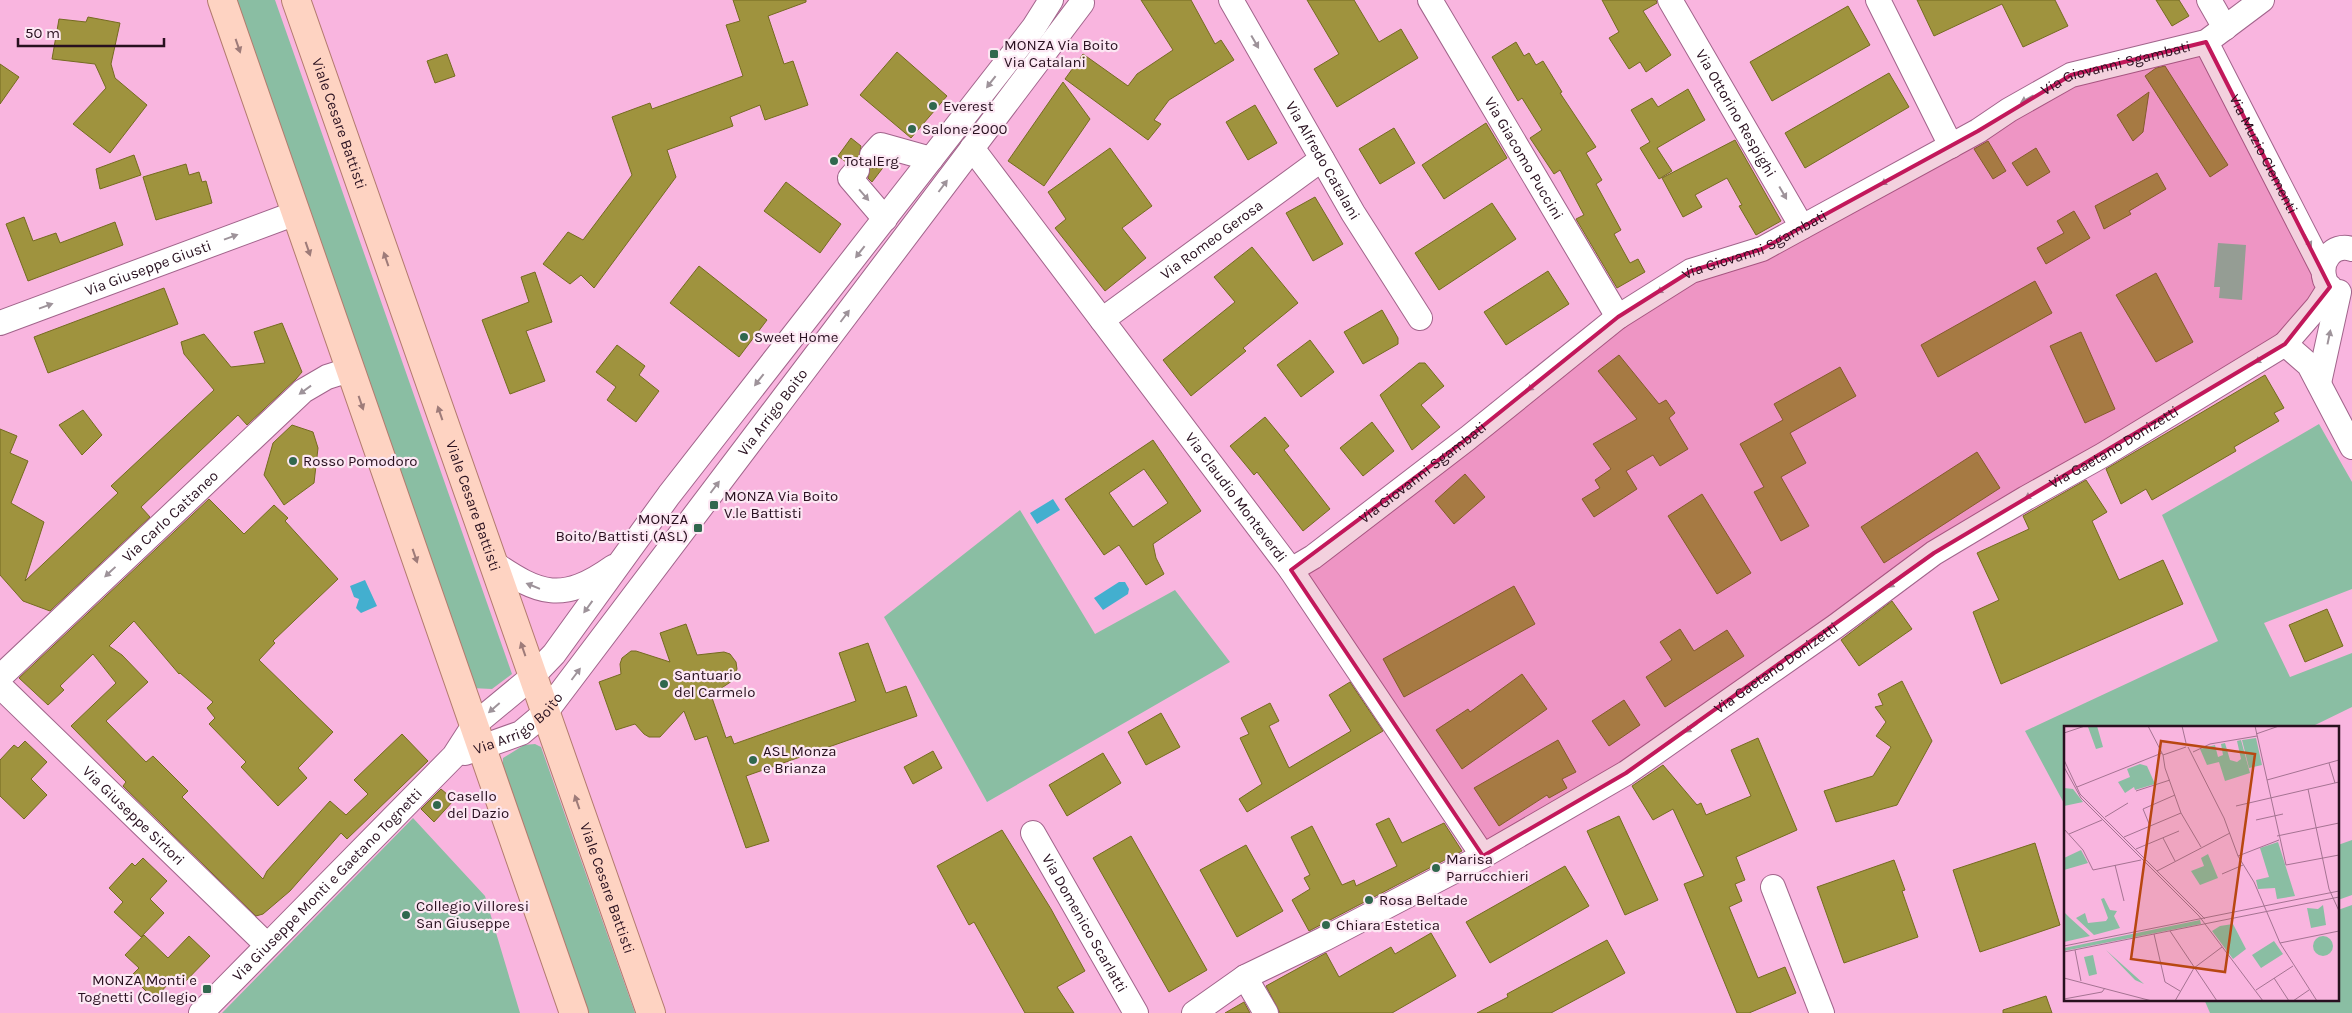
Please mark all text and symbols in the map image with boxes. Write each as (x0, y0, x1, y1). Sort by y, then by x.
scale bar (18, 15, 164, 47)
text: 50 m (25, 24, 60, 42)
one-way arrow (1251, 35, 1259, 50)
place label: MONZA Via Boito Via Catalani (1004, 36, 1118, 71)
street label: Via Giovanni Sgambati (2038, 37, 2193, 99)
one-way arrow (234, 39, 242, 54)
street label: Via Ottorino Respighi (1692, 46, 1780, 180)
marker: MONZA Via Boito Via Catalani (988, 48, 1000, 60)
street label: Viale Cesare Battisti (308, 56, 371, 192)
one-way arrow (986, 75, 996, 89)
street label: Via Muzio Clementi (2225, 91, 2302, 217)
street label: Via Giacomo Puccini (1480, 94, 1567, 223)
one-way arrow (2021, 95, 2034, 104)
place label: Everest (943, 97, 994, 115)
street label: Via Alfredo Catalani (1282, 98, 1364, 223)
marker: Everest (927, 100, 939, 112)
place label: Salone 2000 (922, 120, 1008, 138)
marker: Salone 2000 (906, 123, 918, 135)
place label: TotalErg (844, 152, 899, 170)
marker: TotalErg (828, 155, 840, 167)
one-way arrow (1880, 176, 1894, 185)
one-way arrow (938, 179, 948, 193)
one-way arrow (1778, 187, 1787, 200)
one-way arrow (858, 188, 869, 201)
street label: Via Romeo Gerosa (1157, 196, 1267, 283)
street label: Via Giovanni Sgambati (1679, 206, 1830, 283)
one-way arrow (224, 233, 239, 241)
one-way arrow (2304, 233, 2312, 248)
street label: Via Giuseppe Giusti (82, 236, 214, 300)
one-way arrow (305, 242, 312, 257)
one-way arrow (854, 245, 865, 258)
one-way arrow (382, 252, 389, 267)
one-way arrow (1656, 284, 1669, 294)
one-way arrow (39, 302, 54, 310)
one-way arrow (840, 309, 850, 323)
place label: Sweet Home (754, 328, 839, 346)
one-way arrow (2325, 330, 2333, 345)
marker: Sweet Home (738, 331, 750, 343)
one-way arrow (2254, 354, 2267, 363)
street label: Via Arrigo Boito (734, 365, 811, 459)
one-way arrow (754, 373, 765, 386)
one-way arrow (1526, 380, 1539, 391)
one-way arrow (298, 385, 312, 395)
one-way arrow (357, 396, 365, 411)
street label: Via Gaetano Donizetti (2046, 402, 2182, 492)
one-way arrow (436, 405, 443, 420)
street label: Via Giovanni Sgambati (1355, 418, 1490, 527)
street label: Via Claudio Monteverdi (1181, 429, 1291, 566)
street label: Viale Cesare Battisti (442, 438, 505, 574)
place label: Rosso Pomodoro (303, 452, 417, 470)
marker: Rosso Pomodoro (287, 455, 299, 467)
street label: Via Carlo Cattaneo (118, 467, 222, 566)
one-way arrow (710, 480, 720, 494)
place label: MONZA Via Boito V.le Battisti (724, 487, 838, 522)
one-way arrow (2023, 491, 2038, 499)
marker: MONZA Via Boito V.le Battisti (708, 499, 720, 511)
place label: MONZA Boito/Battisti (ASL) (555, 510, 688, 545)
marker: MONZA Boito/Battisti (ASL) (692, 522, 704, 534)
one-way arrow (411, 549, 419, 564)
one-way arrow (104, 566, 116, 578)
one-way arrow (1887, 578, 1901, 588)
one-way arrow (525, 582, 540, 590)
one-way arrow (583, 600, 593, 614)
street label: Via Gaetano Donizetti (1711, 618, 1842, 718)
one-way arrow (519, 641, 526, 656)
place label: Santuario del Carmelo (674, 666, 755, 701)
one-way arrow (571, 667, 581, 680)
marker: Santuario del Carmelo (658, 678, 670, 690)
street label: Via Arrigo Boito (471, 689, 567, 758)
one-way arrow (488, 702, 501, 713)
one-way arrow (1684, 723, 1698, 733)
inset map (2064, 726, 2340, 1000)
place label: ASL Monza e Brianza (763, 742, 837, 777)
marker: ASL Monza e Brianza (747, 754, 759, 766)
street label: Via Giuseppe Sirtori (79, 762, 188, 869)
street label: Via Giuseppe Monti e Gaetano Tognetti (229, 785, 426, 985)
place label: Casello del Dazio (447, 787, 509, 822)
one-way arrow (573, 794, 581, 809)
marker: Casello del Dazio (431, 799, 443, 811)
street label: Viale Cesare Battisti (576, 820, 638, 956)
place label: Marisa Parrucchieri (1446, 850, 1529, 885)
street label: Via Domenico Scarlatti (1038, 851, 1131, 996)
marker: Marisa Parrucchieri (1430, 862, 1442, 874)
place label: Rosa Beltade (1379, 891, 1468, 909)
marker: Rosa Beltade (1363, 894, 1375, 906)
place label: Collegio Villoresi San Giuseppe (416, 897, 529, 932)
marker: Collegio Villoresi San Giuseppe (400, 909, 412, 921)
place label: Chiara Estetica (1336, 916, 1440, 934)
marker: Chiara Estetica (1320, 919, 1332, 931)
place label: MONZA Monti e Tognetti (Collegio (78, 971, 197, 1006)
marker: MONZA Monti e Tognetti (Collegio (201, 983, 213, 995)

